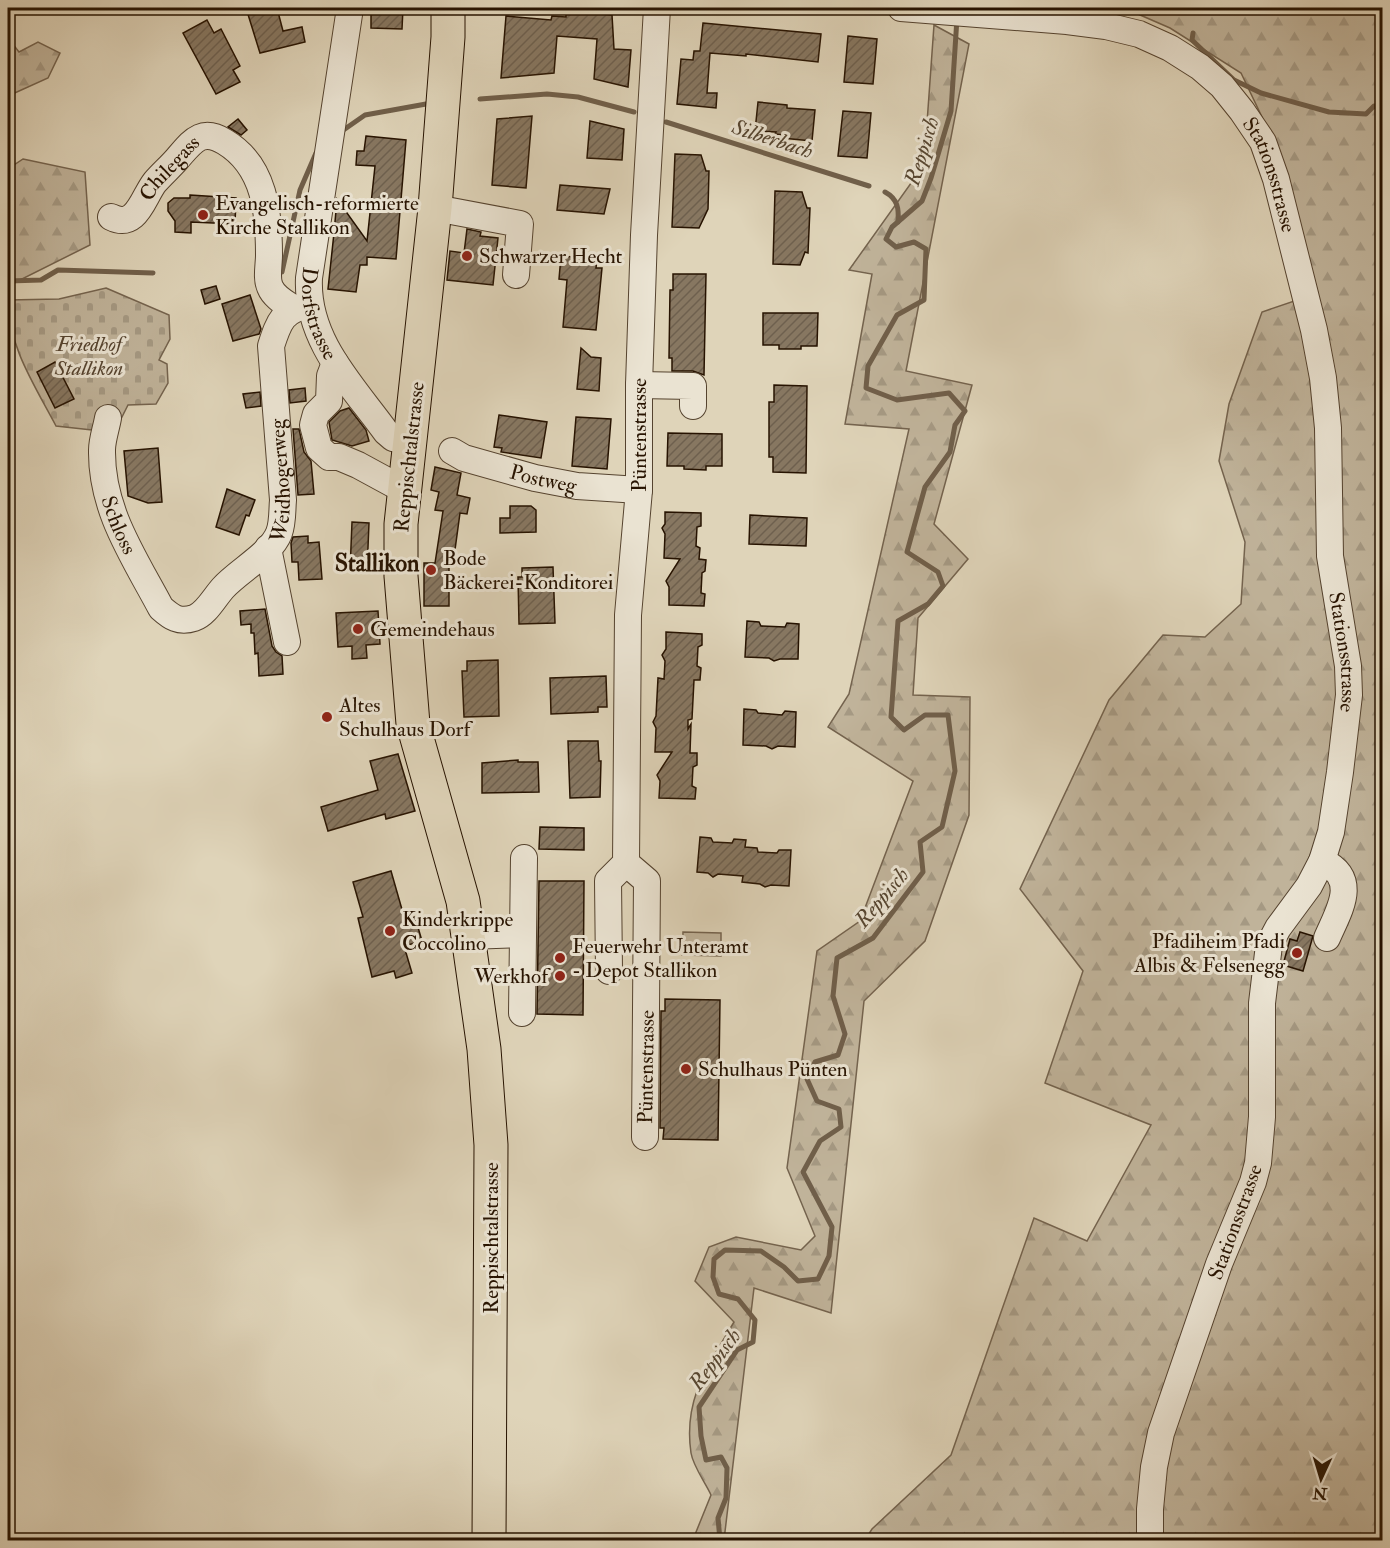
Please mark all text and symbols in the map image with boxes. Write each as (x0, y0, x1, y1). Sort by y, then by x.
water label: Silberbach (728, 112, 817, 165)
street label: Stationsstrasse (1236, 112, 1302, 236)
water label: Reppisch (898, 113, 946, 190)
street label: Chilegass (134, 129, 205, 206)
place label: Evangelisch-reformierte Kirche Stallikon (215, 190, 419, 241)
marker: Evangelisch-reformierte Kirche Stallikon (196, 208, 210, 222)
place label: Schwarzer Hecht (479, 243, 623, 270)
marker: Schwarzer Hecht (460, 249, 474, 263)
street label: Dorfstrasse (294, 265, 343, 365)
park label: Friedhof Stallikon (54, 331, 127, 382)
street label: Püntenstrasse (626, 377, 653, 492)
street label: Reppischtalstrasse (388, 380, 431, 534)
street label: Weidhogerweg (263, 417, 297, 548)
street label: Postweg (507, 459, 580, 500)
street label: Schloss (94, 493, 142, 559)
place label: Bode Bäckerei-Konditorei (443, 545, 614, 596)
district label: Stallikon (335, 548, 420, 579)
marker: Bode Bäckerei-Konditorei (424, 563, 438, 577)
street label: Stationsstrasse (1322, 590, 1362, 714)
place label: Gemeindehaus (370, 616, 495, 643)
marker: Gemeindehaus (351, 622, 365, 636)
place label: Altes Schulhaus Dorf (338, 692, 473, 743)
marker: Altes Schulhaus Dorf (320, 710, 334, 724)
water label: Reppisch (848, 862, 915, 934)
place label: Kinderkrippe Coccolino (402, 906, 514, 957)
marker: Kinderkrippe Coccolino (383, 924, 397, 938)
place label: Pfadiheim Pfadi Albis & Felsenegg (1133, 928, 1286, 979)
place label: Feuerwehr Unteramt - Depot Stallikon (572, 933, 749, 984)
marker: Pfadiheim Pfadi Albis & Felsenegg (1290, 946, 1304, 960)
marker: Feuerwehr Unteramt - Depot Stallikon (553, 951, 567, 965)
place label: Werkhof (473, 963, 551, 990)
marker: Werkhof (553, 969, 567, 983)
street label: Püntenstrasse (632, 1010, 661, 1124)
place label: Schulhaus Pünten (698, 1056, 848, 1083)
marker: Schulhaus Pünten (679, 1062, 693, 1076)
street label: Stationsstrasse (1202, 1160, 1269, 1284)
street label: Reppischtalstrasse (478, 1162, 505, 1314)
water label: Reppisch (682, 1323, 747, 1397)
north arrow (1291, 1449, 1351, 1509)
text: N (1312, 1482, 1329, 1504)

